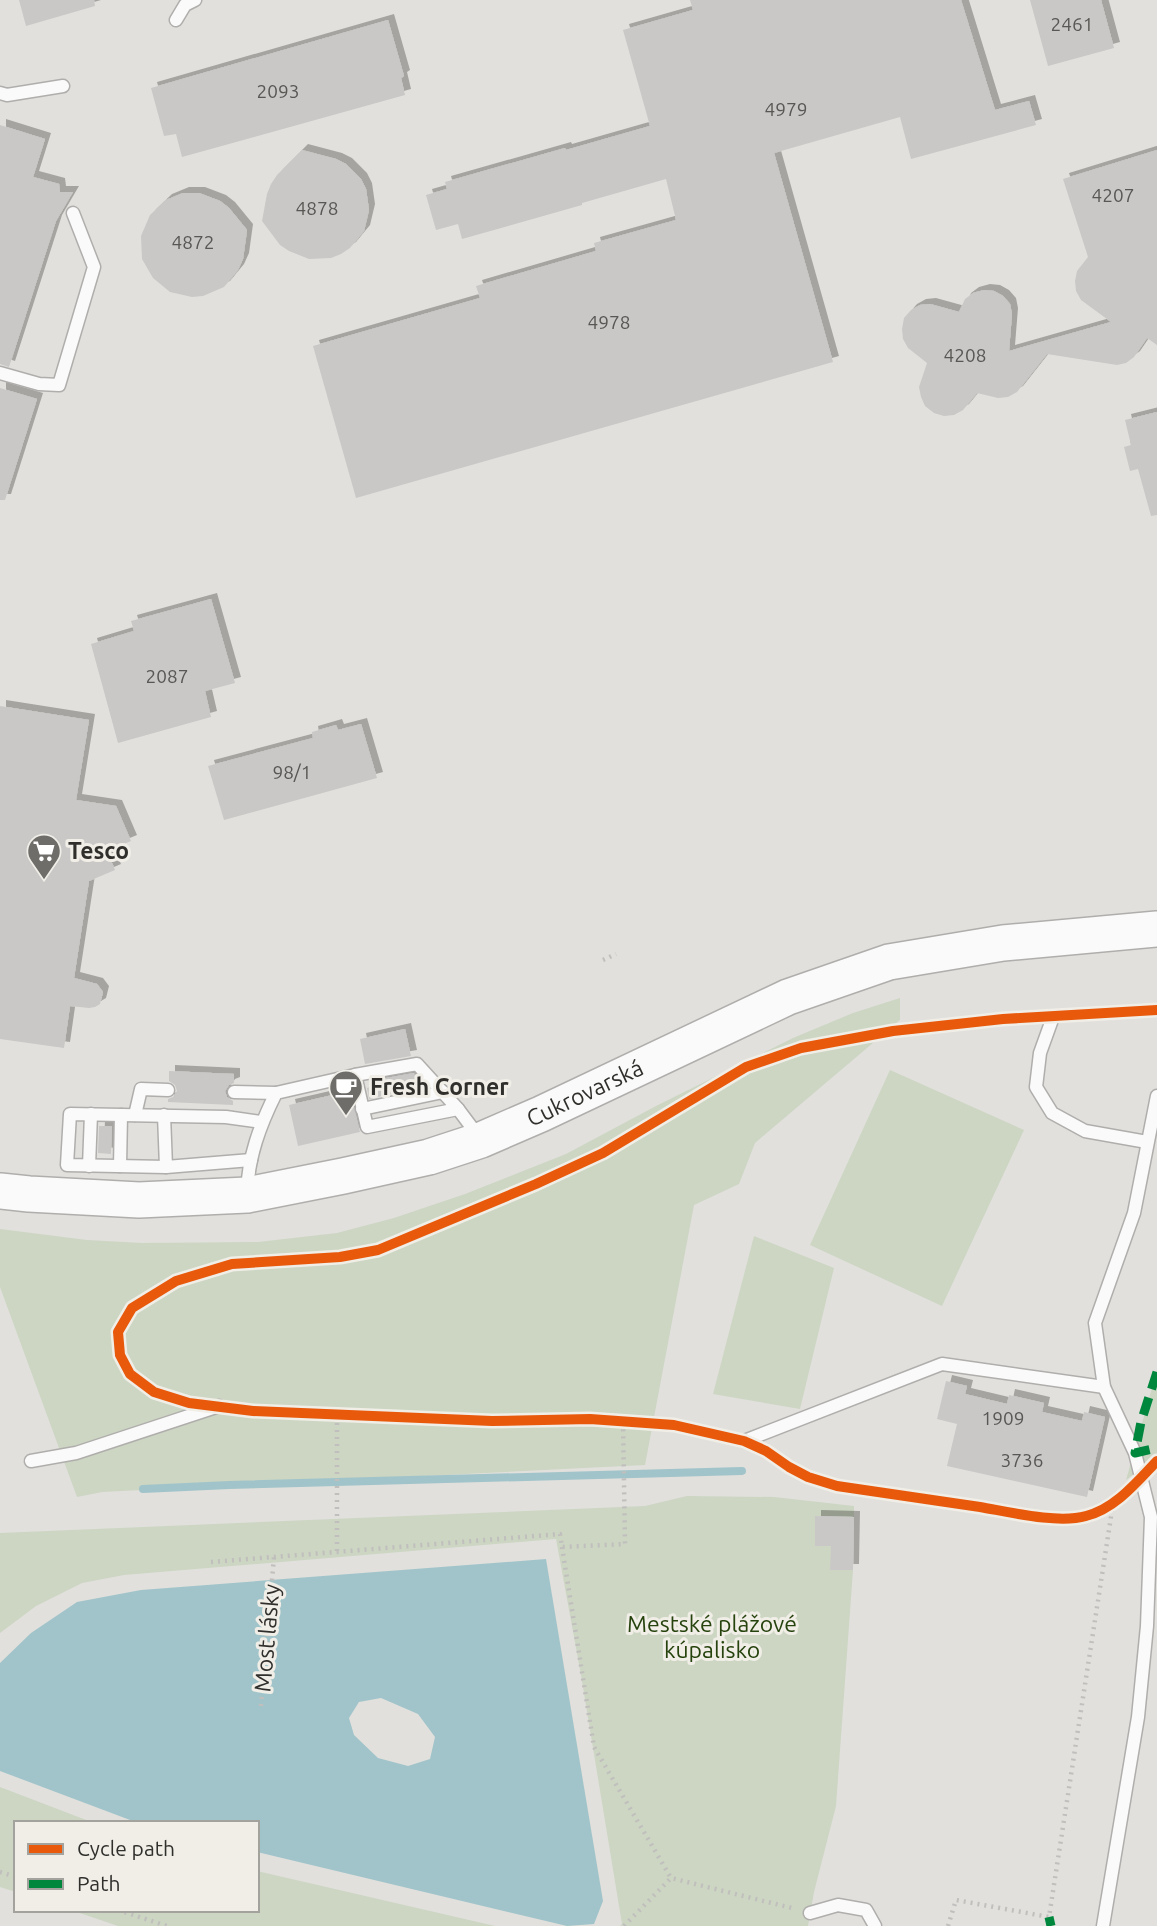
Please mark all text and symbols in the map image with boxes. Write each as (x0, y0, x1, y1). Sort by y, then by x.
house number: 2461 (1051, 13, 1093, 35)
house number: 2093 (257, 80, 299, 102)
house number: 4979 (765, 98, 807, 120)
house number: 4207 (1092, 184, 1134, 206)
house number: 4878 (296, 197, 338, 219)
house number: 4872 (172, 231, 214, 253)
house number: 4978 (588, 311, 630, 333)
house number: 4208 (944, 344, 986, 366)
house number: 2087 (146, 665, 188, 687)
house number: 98/1 (272, 761, 312, 783)
supermarket icon: Tesco (25, 832, 63, 881)
place label: Tesco (68, 838, 129, 863)
street label: Cukrovarská (523, 1055, 647, 1131)
cafe icon: Fresh Corner (327, 1068, 365, 1117)
place label: Fresh Corner (370, 1074, 509, 1099)
house number: 1909 (982, 1407, 1024, 1429)
house number: 3736 (1001, 1449, 1043, 1471)
street label: Most lásky (249, 1583, 284, 1693)
park label: Mestské plážové kúpalisko (627, 1611, 797, 1662)
legend (14, 1821, 259, 1912)
text: Cycle path (77, 1836, 175, 1860)
text: Path (77, 1871, 120, 1895)

